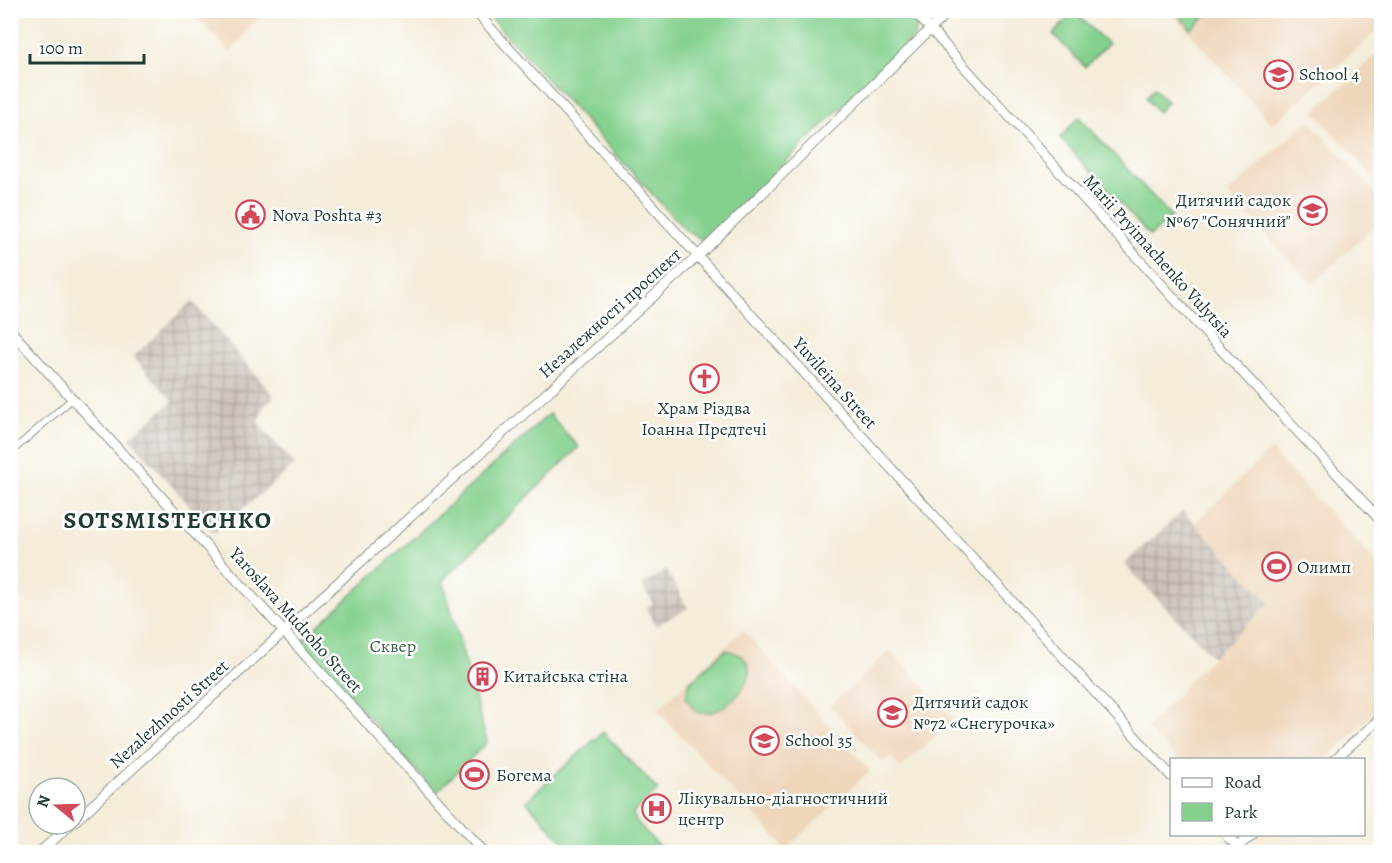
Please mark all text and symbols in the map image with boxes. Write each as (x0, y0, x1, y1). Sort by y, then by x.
scale bar (30, 27, 144, 65)
text: 100 m (39, 36, 83, 60)
school or university icon: School 4 (1262, 58, 1294, 90)
place label: School 4 (1299, 62, 1359, 86)
street label: Marii Pryimachenko Vulytsia (1078, 169, 1238, 344)
place label: Дитячий садок №67 "Сонячний" (1166, 188, 1291, 233)
school or university icon: Дитячий садок №67 "Сонячний" (1296, 194, 1328, 226)
public building icon: Nova Poshta #3 (235, 199, 267, 231)
place label: Nova Poshta #3 (272, 203, 382, 227)
street label: Незалежності проспект (534, 242, 686, 384)
street label: Yuvileina Street (787, 331, 883, 434)
church icon: Храм Різдва Іоанна Предтечі (688, 363, 720, 395)
place label: Храм Різдва Іоанна Предтечі (641, 396, 767, 441)
district label: SOTSMISTECHKO (64, 504, 272, 536)
street label: Yaroslava Mudroho Street (223, 541, 368, 698)
sports icon: Олимп (1260, 551, 1292, 583)
place label: Олимп (1297, 555, 1351, 579)
park label: Сквер (370, 634, 416, 658)
street label: Nezalezhnosti Street (104, 654, 234, 774)
building icon: Китайська стіна (466, 660, 498, 692)
place label: Китайська стіна (503, 664, 629, 688)
place label: Дитячий садок №72 «Снегурочка» (913, 690, 1055, 735)
school or university icon: Дитячий садок №72 «Снегурочка» (876, 696, 908, 728)
school or university icon: School 35 (748, 724, 780, 756)
place label: School 35 (785, 728, 853, 752)
legend (1170, 758, 1365, 836)
sports icon: Богема (459, 759, 491, 791)
place label: Богема (496, 763, 553, 787)
text: Road (1224, 770, 1262, 794)
north arrow (27, 776, 87, 836)
place label: Лікувально-діагностичний центр (678, 786, 888, 831)
text: N (31, 792, 56, 811)
hospital icon: Лікувально-діагностичний центр (641, 792, 673, 824)
text: Park (1224, 800, 1258, 824)

